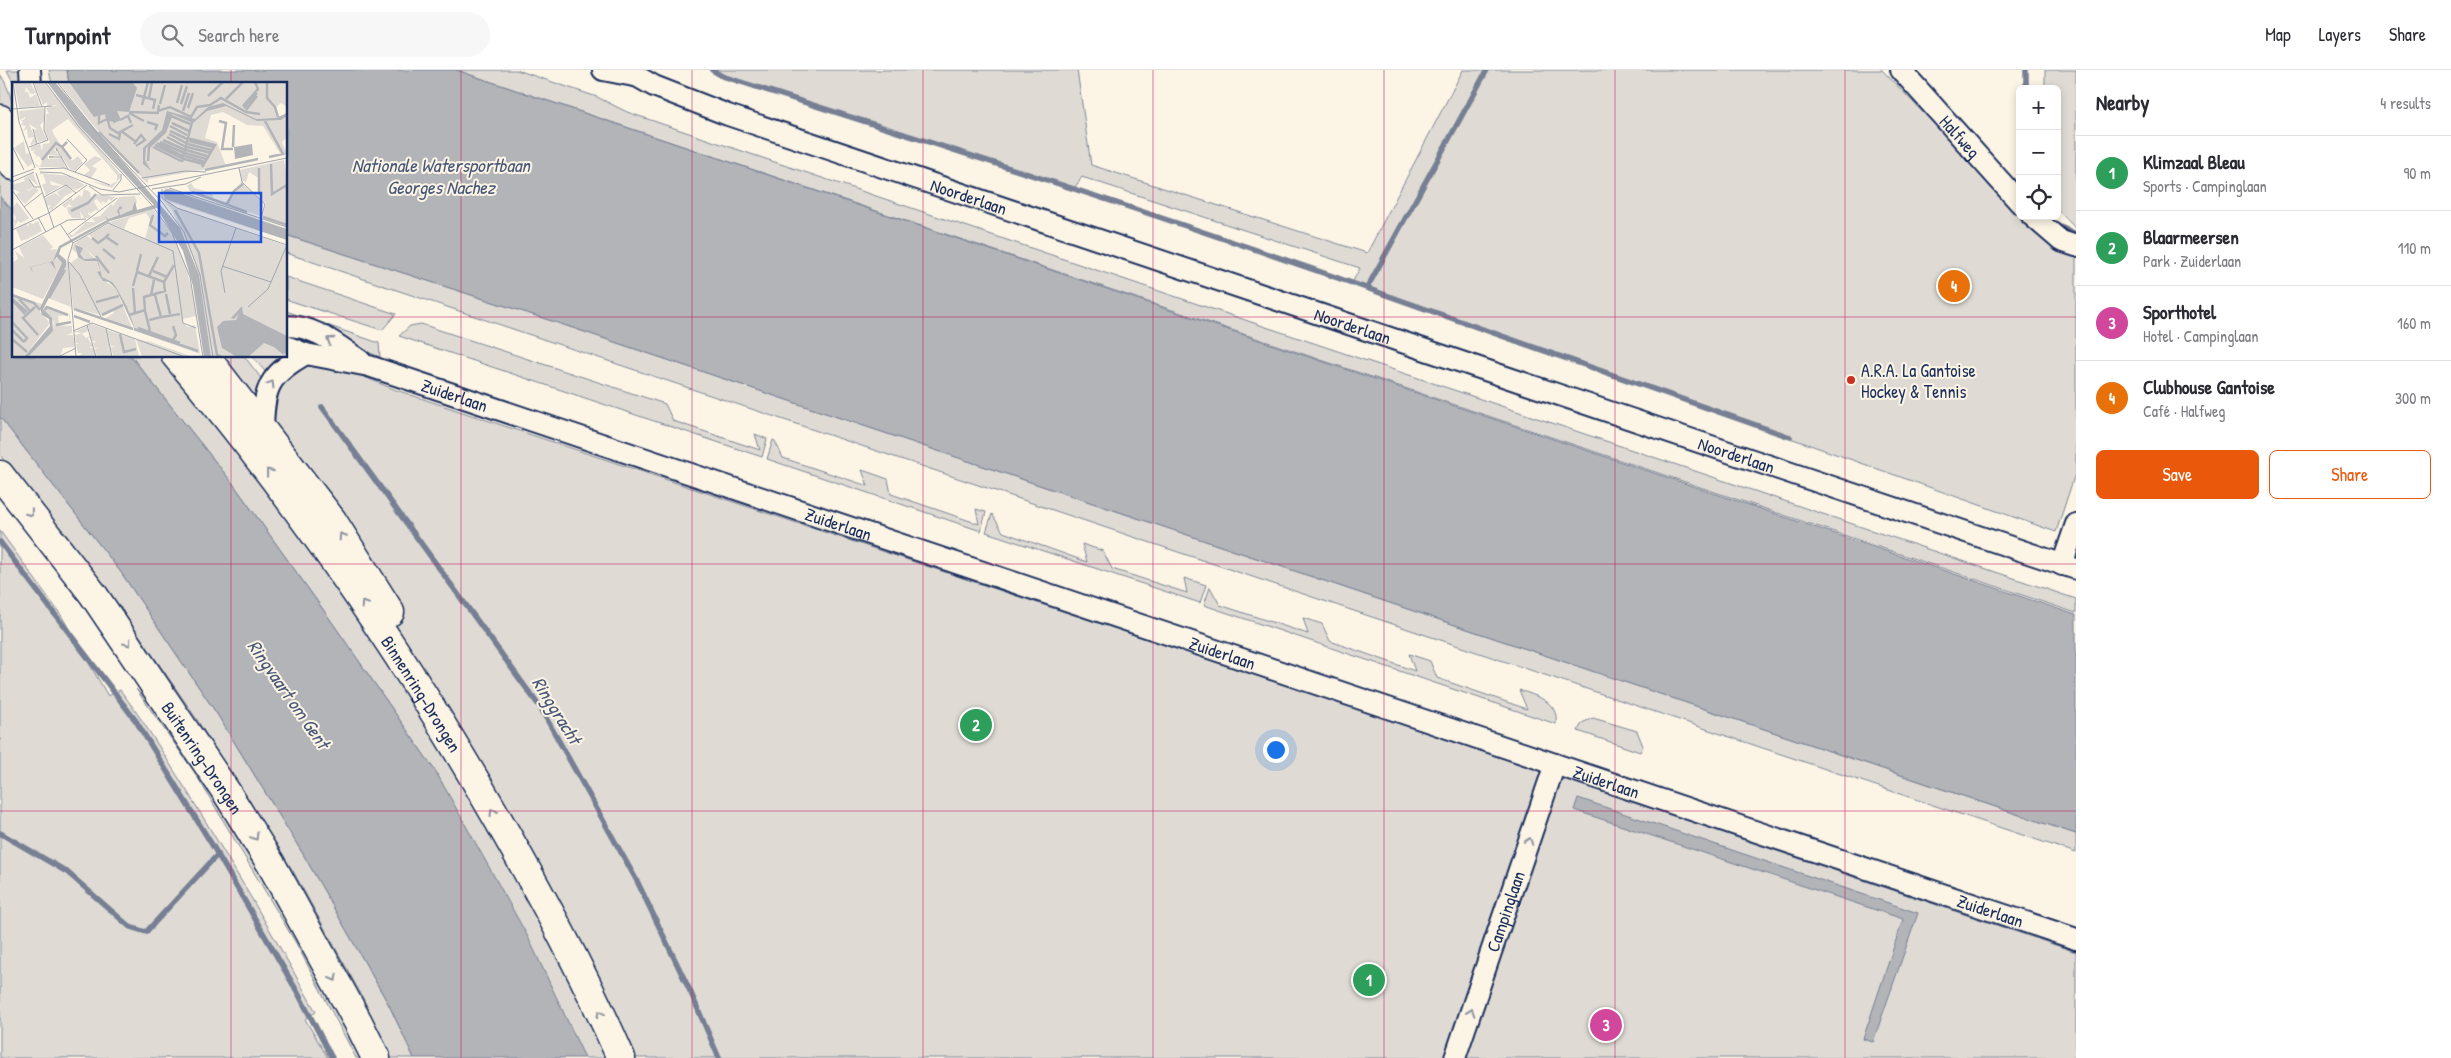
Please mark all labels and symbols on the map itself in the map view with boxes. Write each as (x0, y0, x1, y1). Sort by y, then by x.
inset map (12, 82, 288, 358)
street label: Halfweg (1934, 109, 1986, 163)
water label: Nationale Watersportbaan Georges Nachez (352, 152, 531, 200)
street label: Noorderlaan (927, 172, 1011, 221)
pin: 4 (1938, 267, 1970, 305)
street label: Noorderlaan (1311, 301, 1394, 350)
one-way arrow (326, 337, 336, 346)
place label: A.R.A. La Gantoise Hockey & Tennis (1861, 358, 1976, 404)
street label: Zuiderlaan (418, 372, 491, 417)
marker: A.R.A. La Gantoise Hockey & Tennis (1845, 374, 1857, 386)
one-way arrow (265, 381, 275, 390)
street label: Noorderlaan (1695, 430, 1778, 479)
one-way arrow (266, 469, 275, 478)
street label: Zuiderlaan (802, 501, 875, 546)
one-way arrow (25, 507, 33, 516)
one-way arrow (339, 532, 348, 541)
one-way arrow (361, 601, 370, 610)
street label: Binnenring-Drongen (376, 630, 468, 757)
street label: Zuiderlaan (1186, 630, 1259, 675)
water label: Ringvaart om Gent (242, 634, 338, 756)
one-way arrow (122, 637, 131, 647)
water label: Ringgracht (526, 671, 589, 751)
street label: Buitenring-Drongen (156, 696, 249, 819)
pin: 2 (960, 706, 992, 744)
your location (1263, 737, 1289, 763)
street label: Zuiderlaan (1570, 759, 1643, 804)
one-way arrow (490, 808, 500, 817)
one-way arrow (248, 832, 258, 841)
one-way arrow (1523, 838, 1533, 846)
street label: Campinglaan (1480, 867, 1530, 955)
street label: Zuiderlaan (1954, 888, 2027, 933)
pin: 1 (1353, 961, 1385, 999)
one-way arrow (328, 973, 338, 982)
pin: 3 (1590, 1006, 1622, 1044)
one-way arrow (1465, 1008, 1475, 1017)
one-way arrow (596, 1010, 606, 1019)

